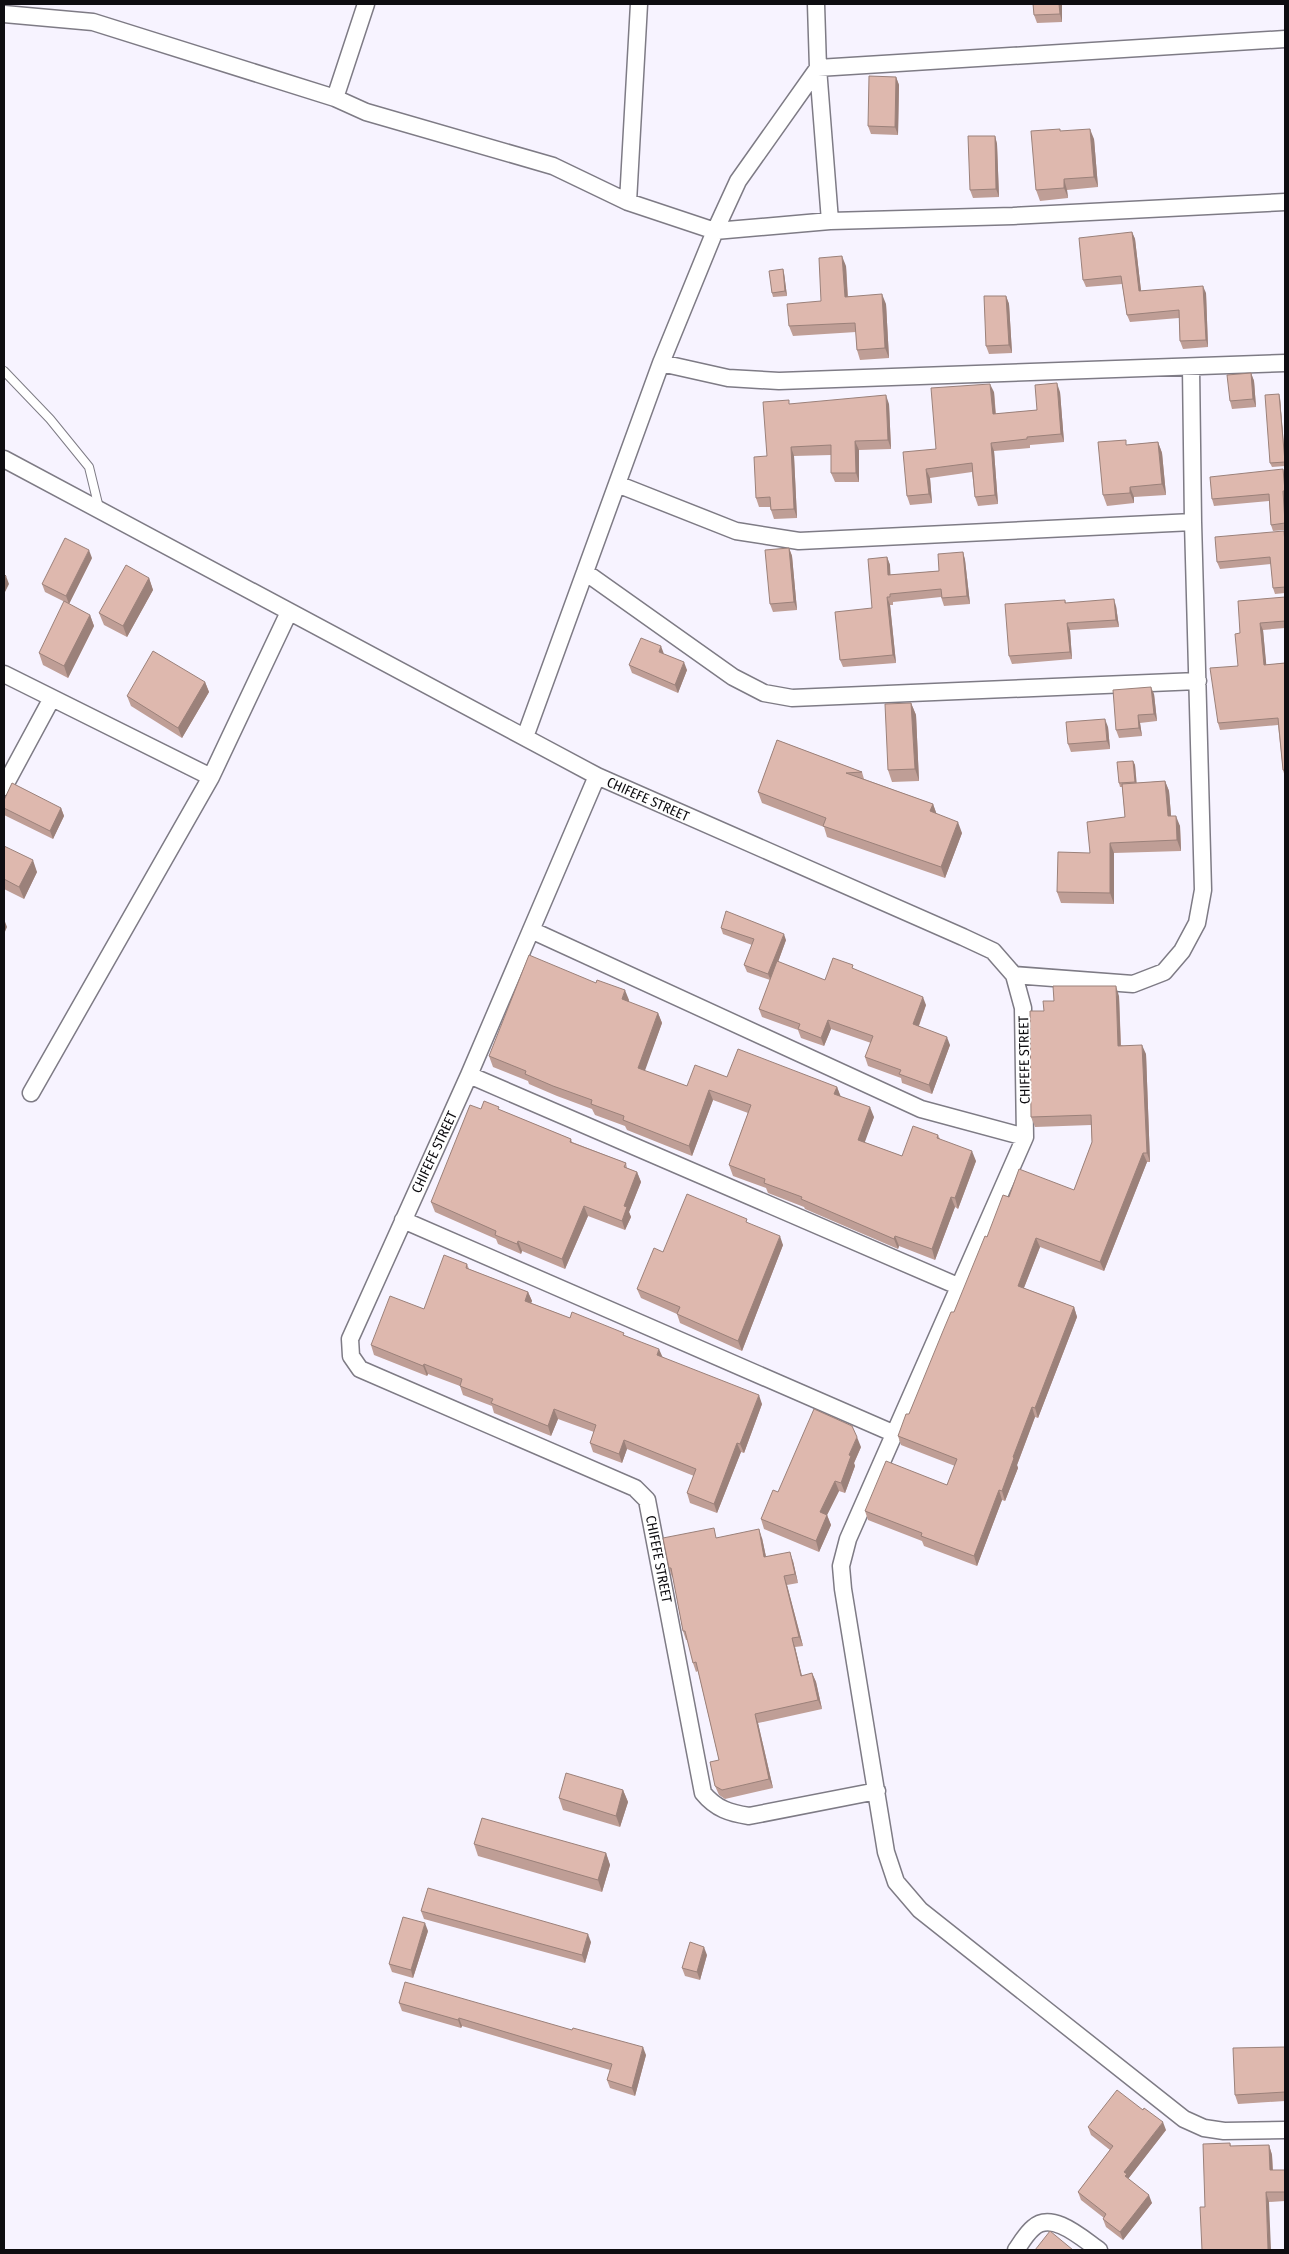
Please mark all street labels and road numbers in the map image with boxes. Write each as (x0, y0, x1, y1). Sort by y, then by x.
street label: CHIFEFE STREET (604, 774, 692, 825)
street label: CHIFEFE STREET (1015, 1015, 1034, 1104)
street label: CHIFEFE STREET (408, 1108, 461, 1196)
street label: CHIFEFE STREET (642, 1514, 675, 1605)

